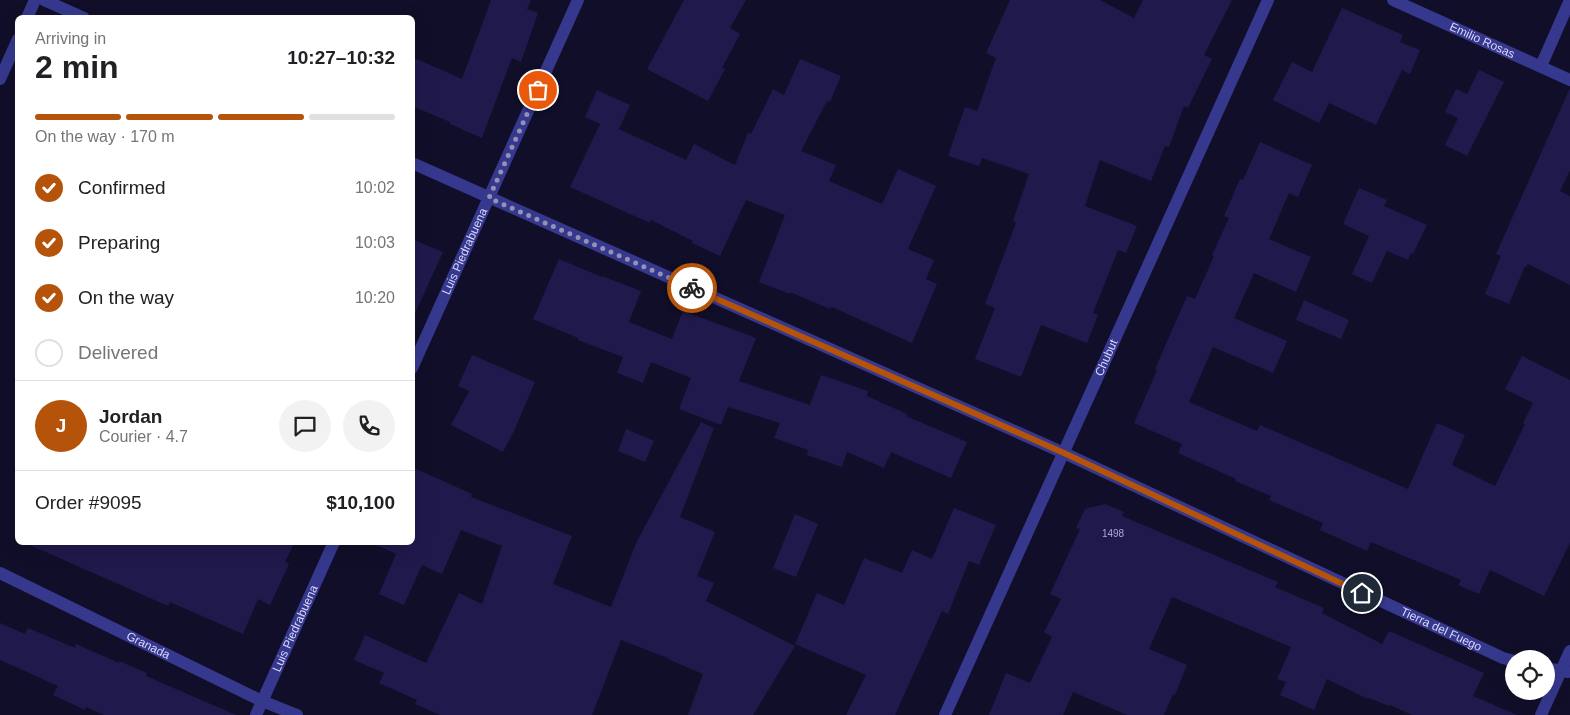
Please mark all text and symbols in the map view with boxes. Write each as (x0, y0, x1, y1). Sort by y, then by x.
street label: Emilio Rosas (1447, 20, 1517, 61)
text: Arriving in (35, 30, 106, 47)
text: 10:27–10:32 (287, 47, 395, 68)
text: 2 min (35, 49, 119, 85)
pin (517, 69, 559, 111)
icon: bag (524, 76, 552, 104)
text: On the way · 170 m (35, 128, 175, 145)
icon: check (35, 174, 63, 202)
text: Confirmed (78, 177, 166, 198)
text: 10:02 (355, 179, 395, 196)
street label: Luis Piedrabuena (439, 206, 490, 297)
icon: check (35, 229, 63, 257)
text: Preparing (78, 232, 160, 253)
text: 10:03 (355, 234, 395, 251)
courier (667, 263, 717, 313)
icon: bike (678, 274, 706, 302)
icon: check (35, 284, 63, 312)
text: On the way (78, 287, 174, 308)
text: 10:20 (355, 289, 395, 306)
street label: Chubut (1092, 337, 1121, 378)
text: Delivered (78, 342, 158, 363)
button: chat (279, 400, 331, 452)
button: phone (343, 400, 395, 452)
text: Jordan (99, 406, 162, 427)
text: J (56, 415, 66, 436)
text: Courier · 4.7 (99, 428, 188, 445)
text: Order #9095 (35, 492, 142, 513)
text: $10,100 (326, 492, 395, 513)
house number: 1498 (1102, 528, 1125, 539)
pin (1341, 572, 1383, 614)
icon: home (1348, 579, 1376, 607)
street label: Luis Piedrabuena (269, 583, 321, 674)
street label: Tierra del Fuego (1399, 604, 1484, 654)
street label: Granada (124, 629, 173, 662)
map controls (1505, 650, 1555, 700)
button: locate (1505, 650, 1555, 700)

